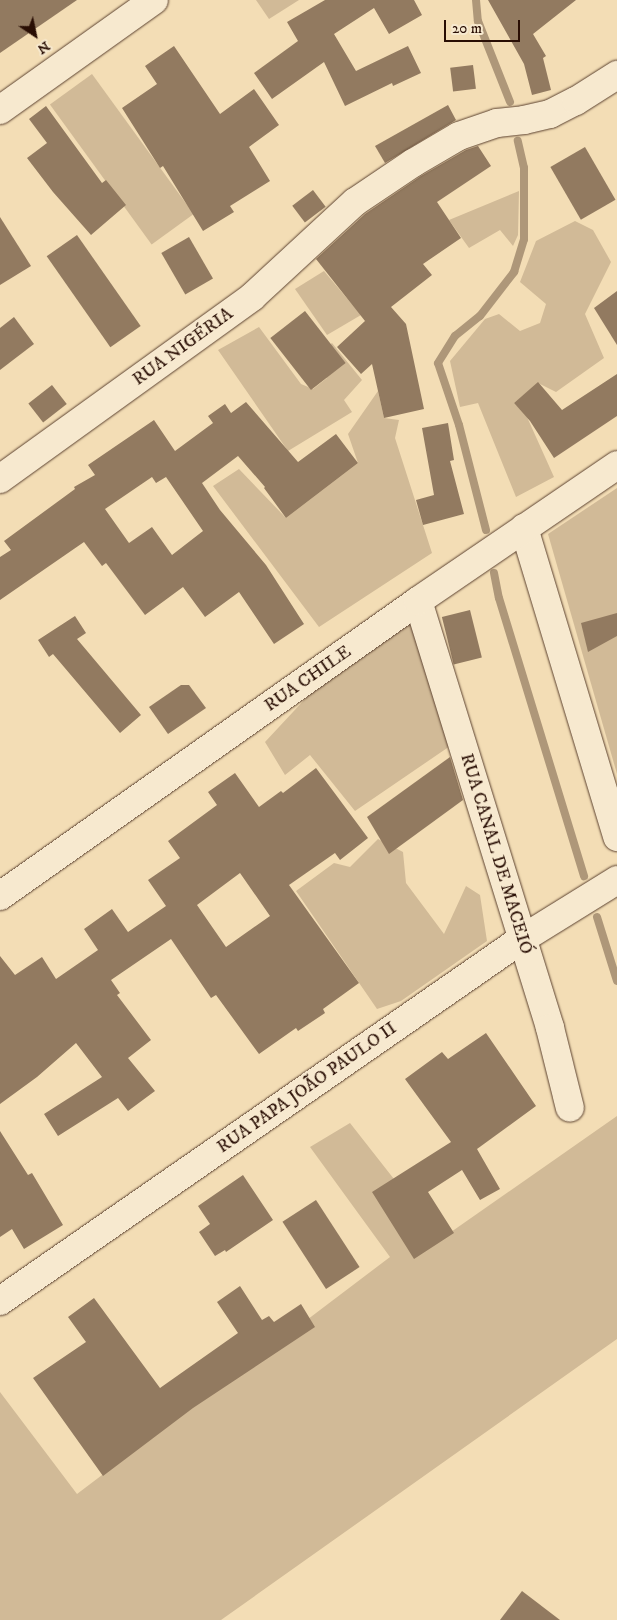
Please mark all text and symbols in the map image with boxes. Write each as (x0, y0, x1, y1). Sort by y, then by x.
north arrow (10, 10, 60, 60)
scale bar (447, 10, 523, 42)
text: 20 m (452, 19, 482, 38)
text: N (34, 37, 53, 58)
street label: RUA NIGÉRIA (129, 303, 237, 391)
street label: RUA CHILE (261, 641, 355, 717)
street label: RUA CANAL DE MACEIÓ (455, 751, 537, 957)
street label: RUA PAPA JOÃO PAULO II (213, 1018, 401, 1158)

